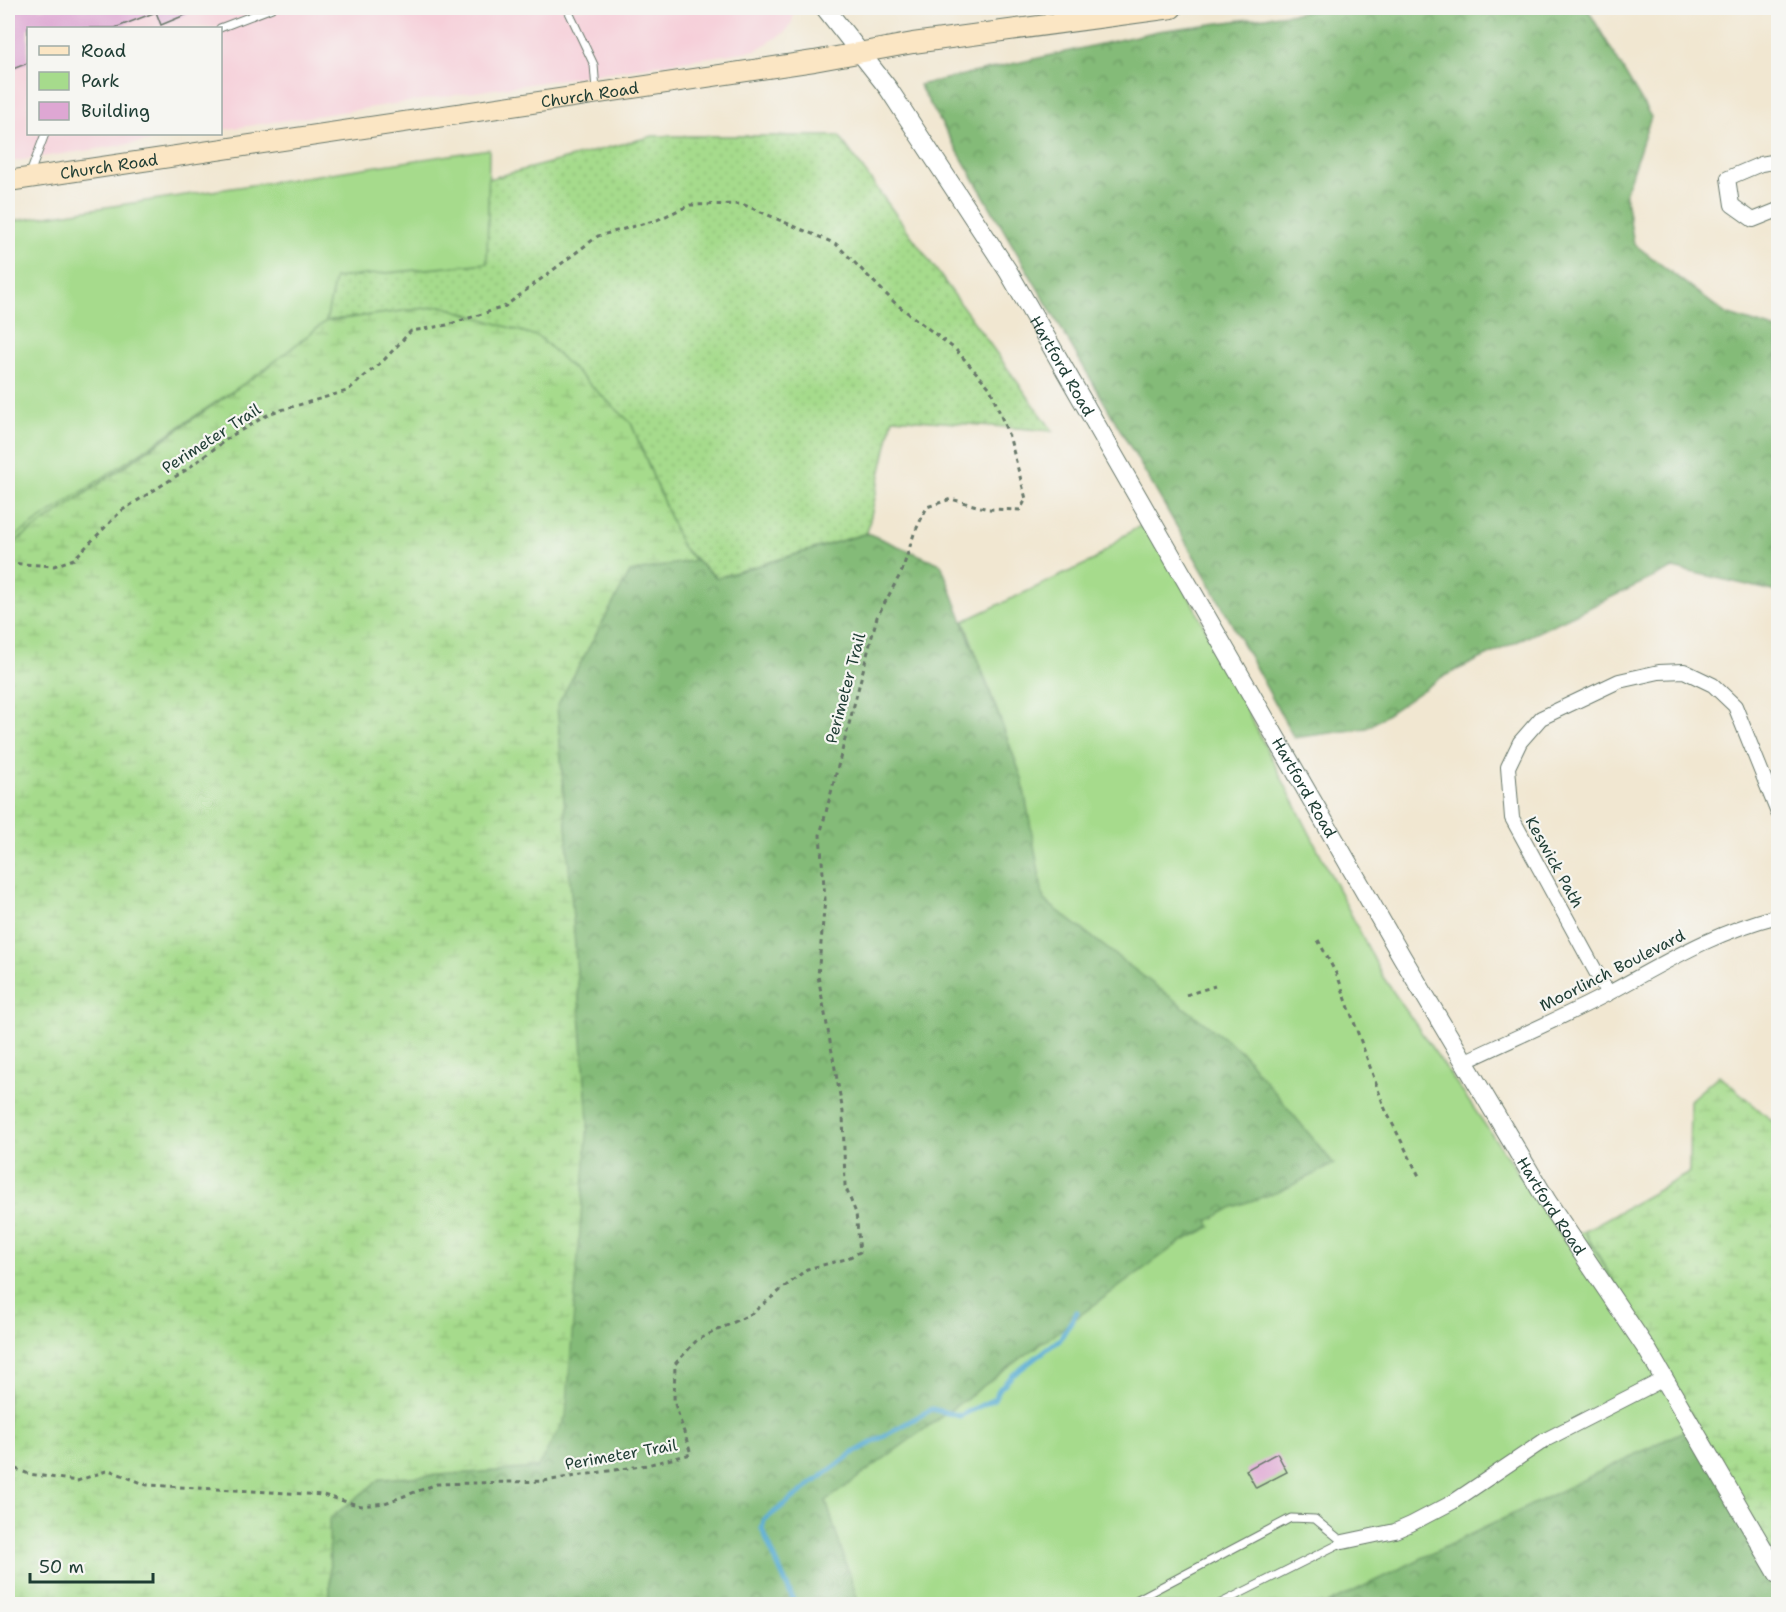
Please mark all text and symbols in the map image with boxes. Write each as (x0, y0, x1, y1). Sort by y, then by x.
legend (27, 27, 222, 135)
text: Road (81, 39, 126, 63)
text: Park (81, 69, 120, 93)
street label: Church Road (539, 77, 640, 113)
text: Building (81, 99, 150, 123)
street label: Church Road (59, 149, 159, 184)
street label: Hartford Road (1025, 312, 1099, 420)
street label: Perimeter Trail (158, 399, 265, 478)
street label: Perimeter Trail (821, 630, 870, 746)
street label: Hartford Road (1267, 733, 1341, 842)
street label: Keswick Path (1521, 813, 1588, 912)
street label: Moorlinch Boulevard (1536, 925, 1688, 1016)
street label: Hartford Road (1512, 1153, 1590, 1259)
street label: Perimeter Trail (563, 1434, 679, 1475)
scale bar (30, 1546, 153, 1584)
text: 50 m (39, 1555, 84, 1579)

